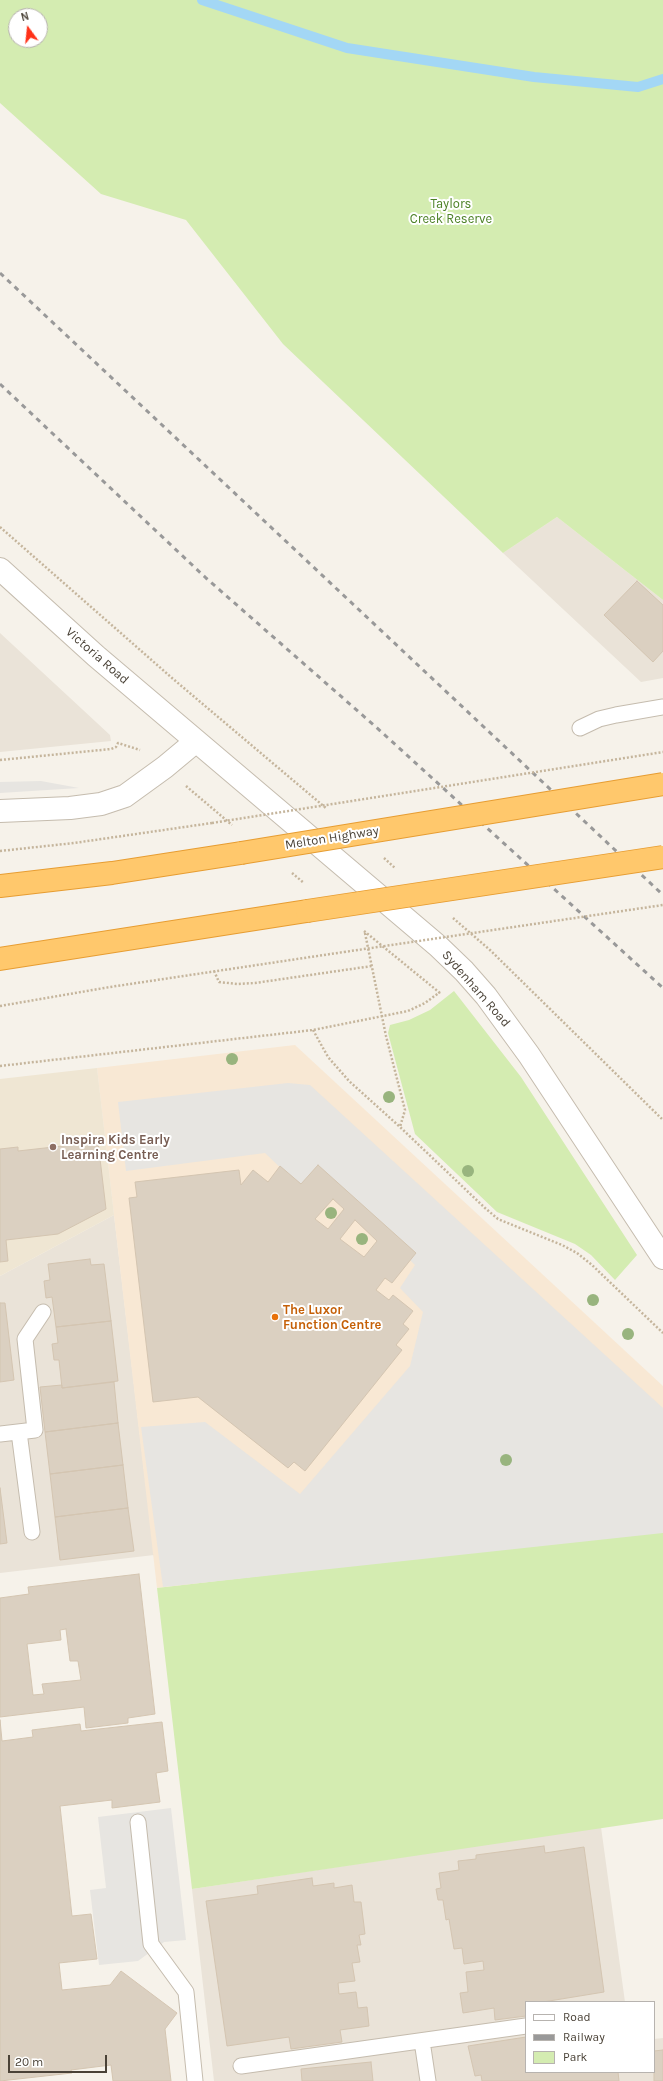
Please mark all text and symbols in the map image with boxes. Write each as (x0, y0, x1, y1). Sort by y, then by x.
north arrow (8, 8, 48, 48)
text: N (20, 10, 31, 24)
park label: Taylors Creek Reserve (410, 196, 492, 227)
street label: Victoria Road (62, 624, 132, 688)
street label: Melton Highway (284, 823, 380, 853)
street label: Sydenham Road (439, 948, 513, 1030)
place label: Inspira Kids Early Learning Centre (61, 1132, 170, 1163)
marker: Inspira Kids Early Learning Centre (48, 1142, 58, 1152)
place label: The Luxor Function Centre (283, 1302, 381, 1333)
marker: The Luxor Function Centre (270, 1312, 280, 1322)
legend (525, 2001, 655, 2073)
text: Road (563, 2010, 591, 2024)
text: Railway (563, 2030, 605, 2044)
scale bar (10, 2047, 109, 2073)
text: Park (563, 2050, 587, 2064)
text: 20 m (15, 2055, 43, 2069)

